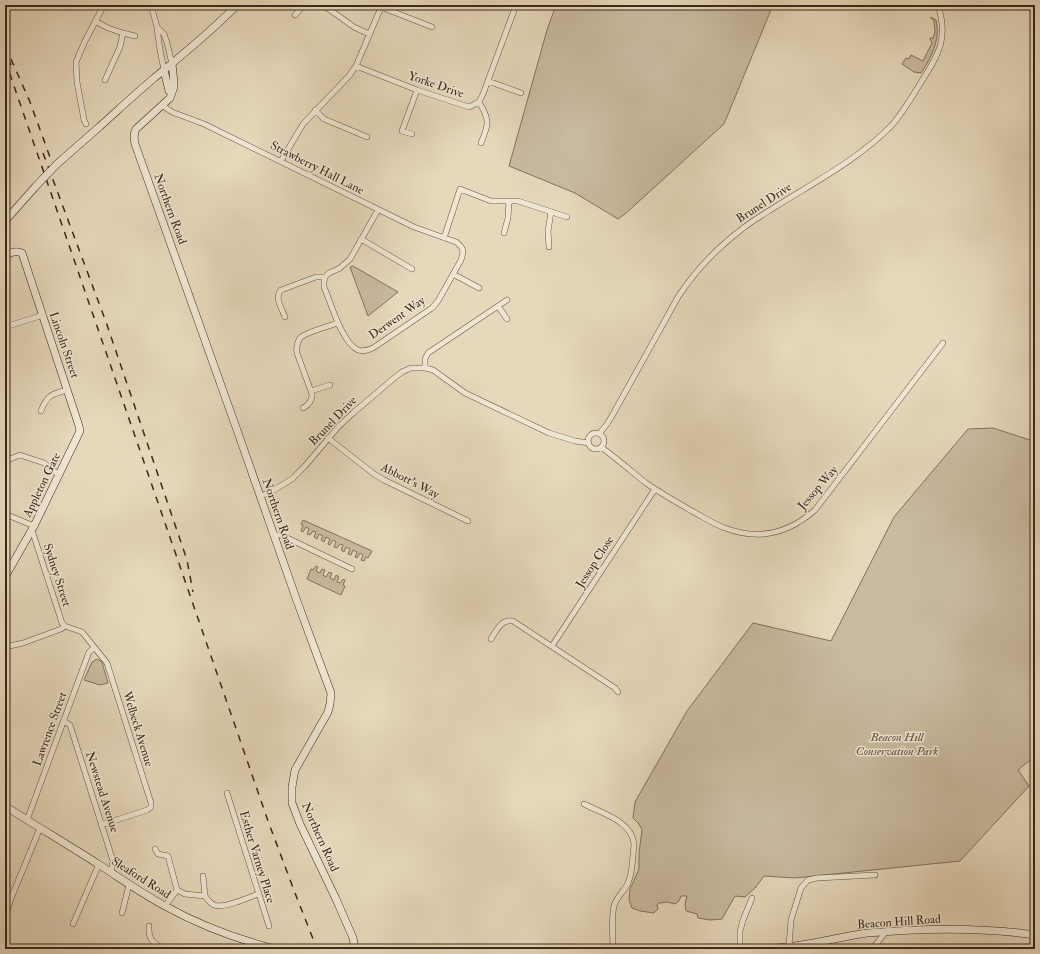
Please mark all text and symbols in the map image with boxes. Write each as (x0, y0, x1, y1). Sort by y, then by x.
street label: Yorke Drive (406, 68, 466, 102)
street label: Strawberry Hall Lane (268, 138, 366, 198)
street label: Northern Road (150, 172, 190, 247)
street label: Brunel Drive (734, 180, 794, 226)
street label: Derwent Way (366, 293, 429, 343)
street label: Lincoln Street (46, 310, 82, 380)
street label: Brunel Drive (306, 393, 360, 449)
street label: Appleton Gate (19, 450, 64, 521)
street label: Abbott's Way (377, 459, 442, 502)
street label: Jessop Way (794, 462, 842, 514)
street label: Northern Road (259, 476, 297, 552)
street label: Jessop Close (572, 533, 617, 592)
street label: Sydney Street (40, 541, 74, 609)
street label: Welbeck Avenue (119, 689, 157, 768)
street label: Lawrence Street (30, 690, 70, 768)
park label: Beacon Hill Conservation Park (856, 730, 938, 759)
street label: Newstead Avenue (82, 750, 122, 834)
street label: Northern Road (298, 800, 342, 874)
street label: Esther Varney Place (236, 809, 278, 905)
street label: Sleaford Road (109, 854, 174, 902)
street label: Beacon Hill Road (857, 912, 941, 932)

